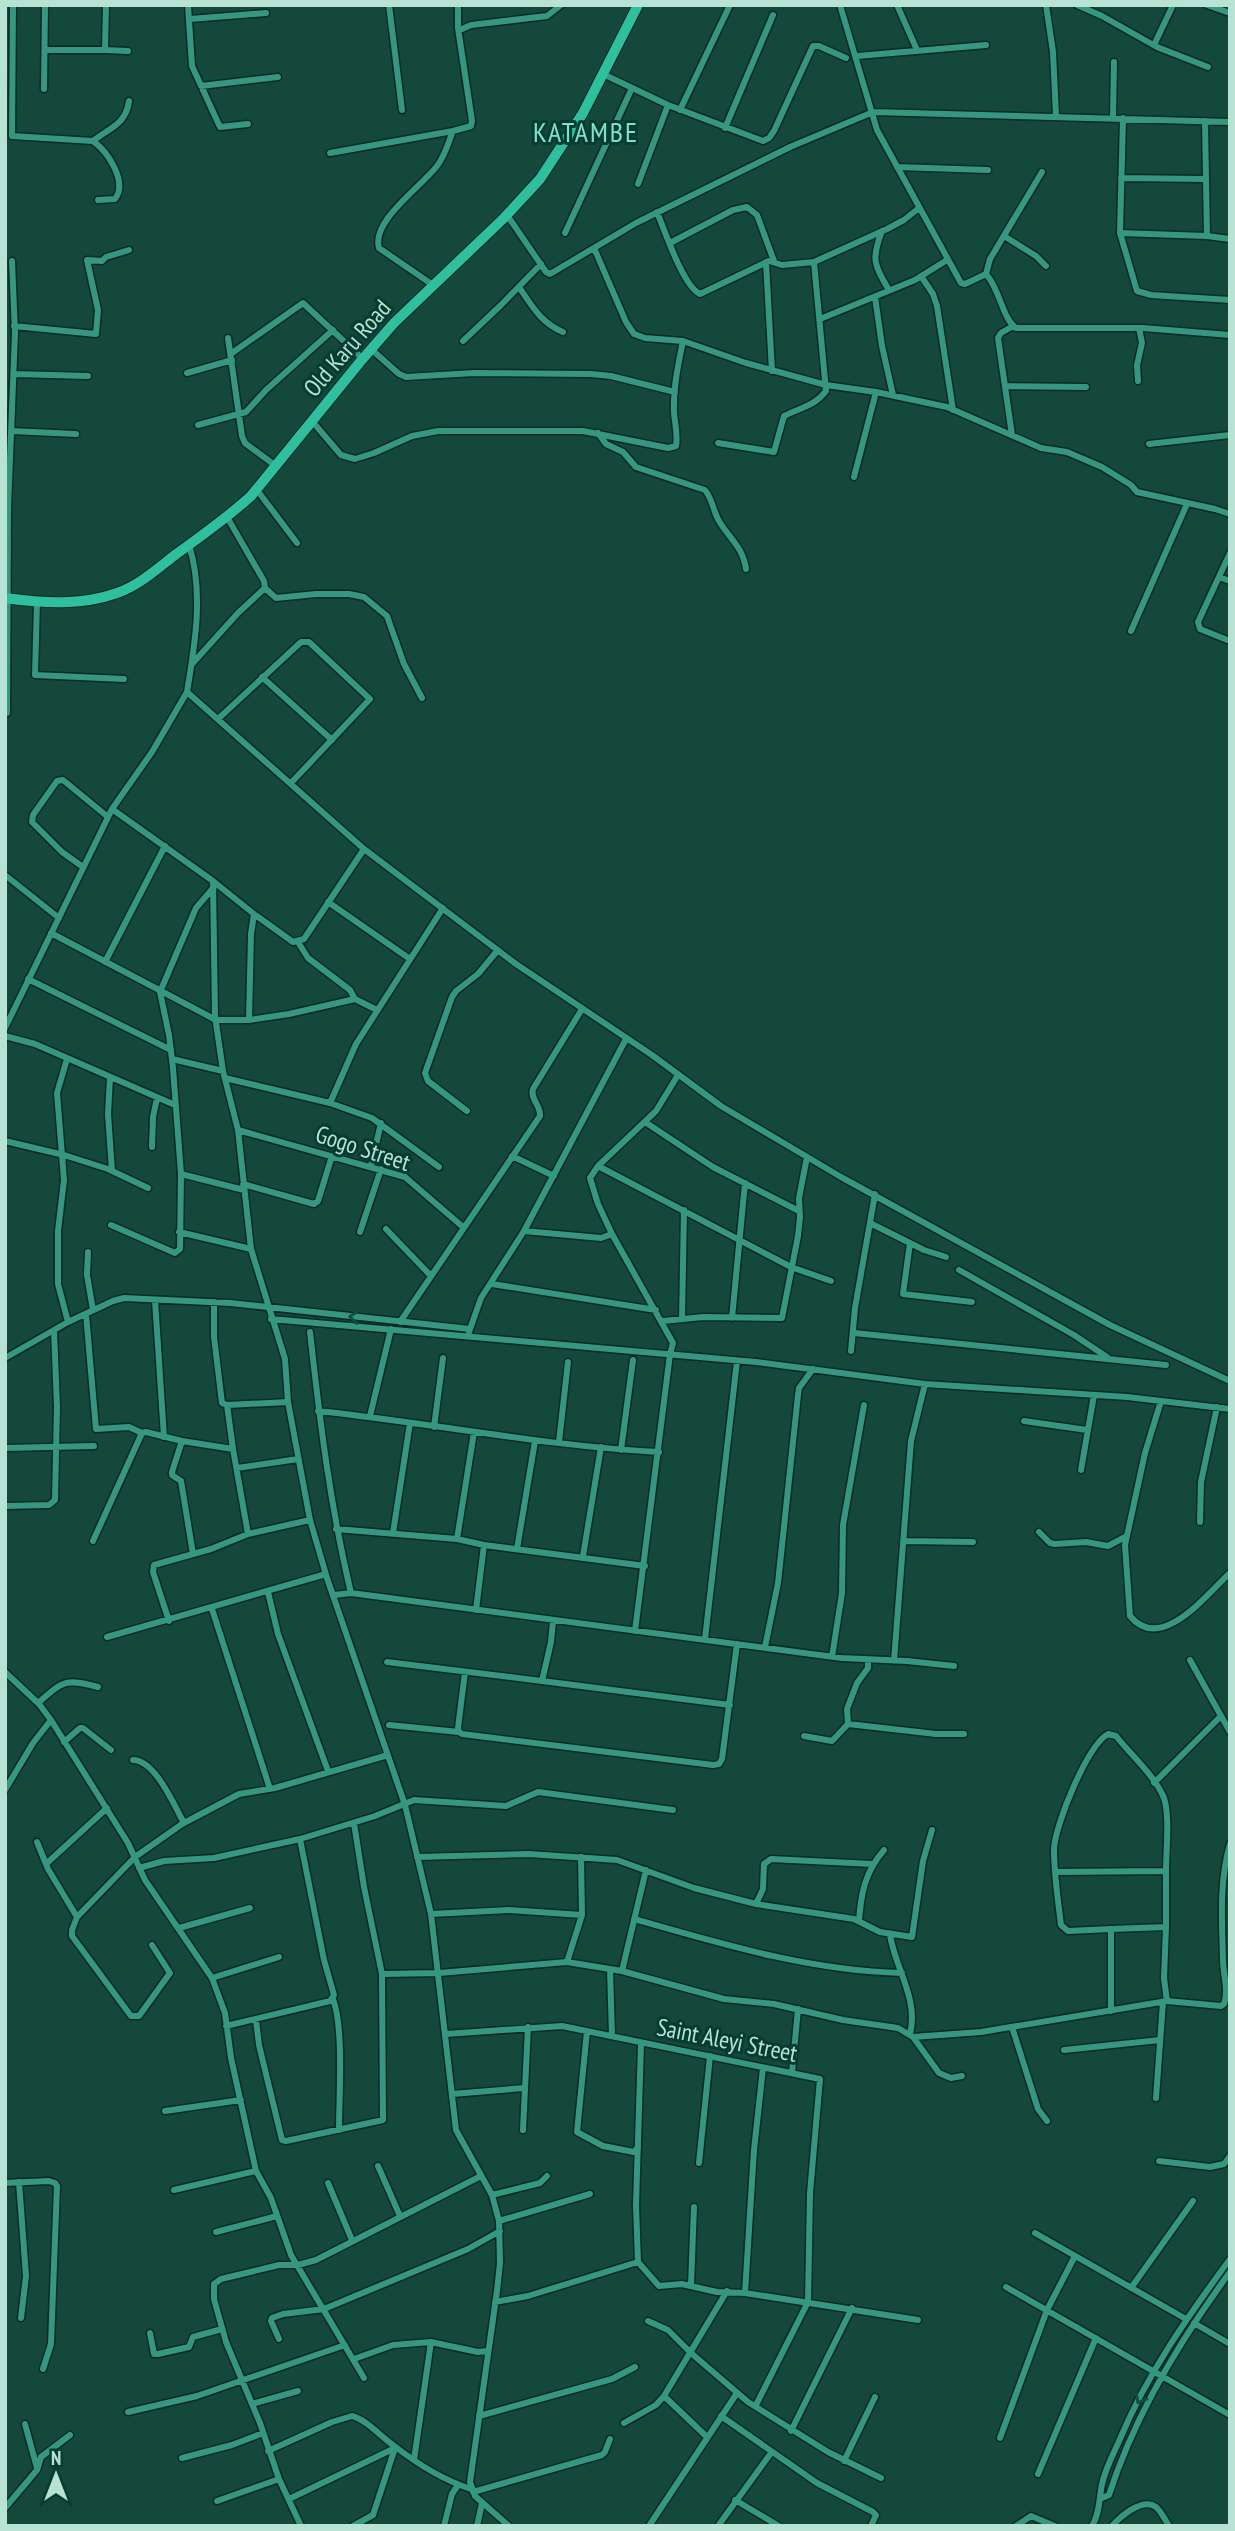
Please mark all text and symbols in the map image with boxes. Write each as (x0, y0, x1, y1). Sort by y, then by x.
district label: KATAMBE (533, 113, 639, 150)
street label: Old Karu Road (297, 293, 397, 403)
street label: Gogo Street (312, 1118, 415, 1178)
one-way arrow (348, 1310, 359, 1325)
street label: Saint Aleyi Street (654, 2011, 800, 2069)
one-way arrow (1135, 2391, 1148, 2404)
north arrow (21, 2440, 91, 2510)
text: N (51, 2446, 61, 2470)

